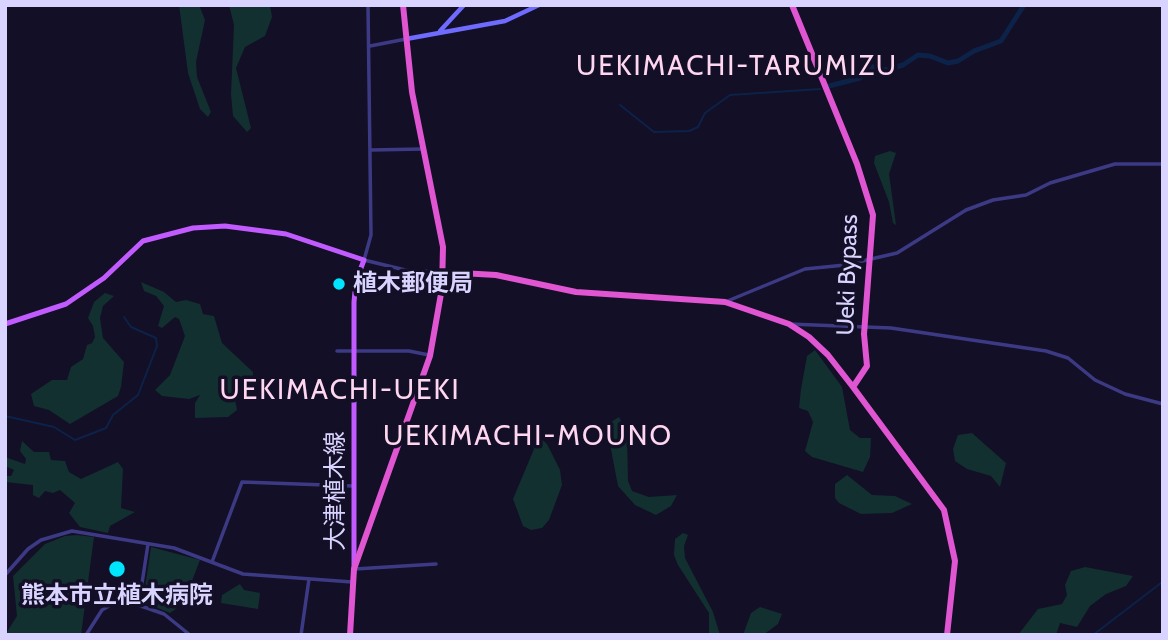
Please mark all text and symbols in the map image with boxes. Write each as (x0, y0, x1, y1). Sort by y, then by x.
district label: UEKIMACHI-TARUMIZU (578, 50, 896, 84)
street label: Ueki Bypass (831, 214, 865, 336)
place label: 植木郵便局 (353, 270, 473, 298)
marker: 植木郵便局 (331, 276, 347, 292)
district label: UEKIMACHI-UEKI (221, 374, 459, 408)
district label: UEKIMACHI-MOUNO (385, 420, 671, 454)
street label: 大津植木線 (322, 431, 350, 551)
marker: 熊本市立植木病院 (107, 559, 127, 579)
place label: 熊本市立植木病院 (21, 582, 213, 610)

